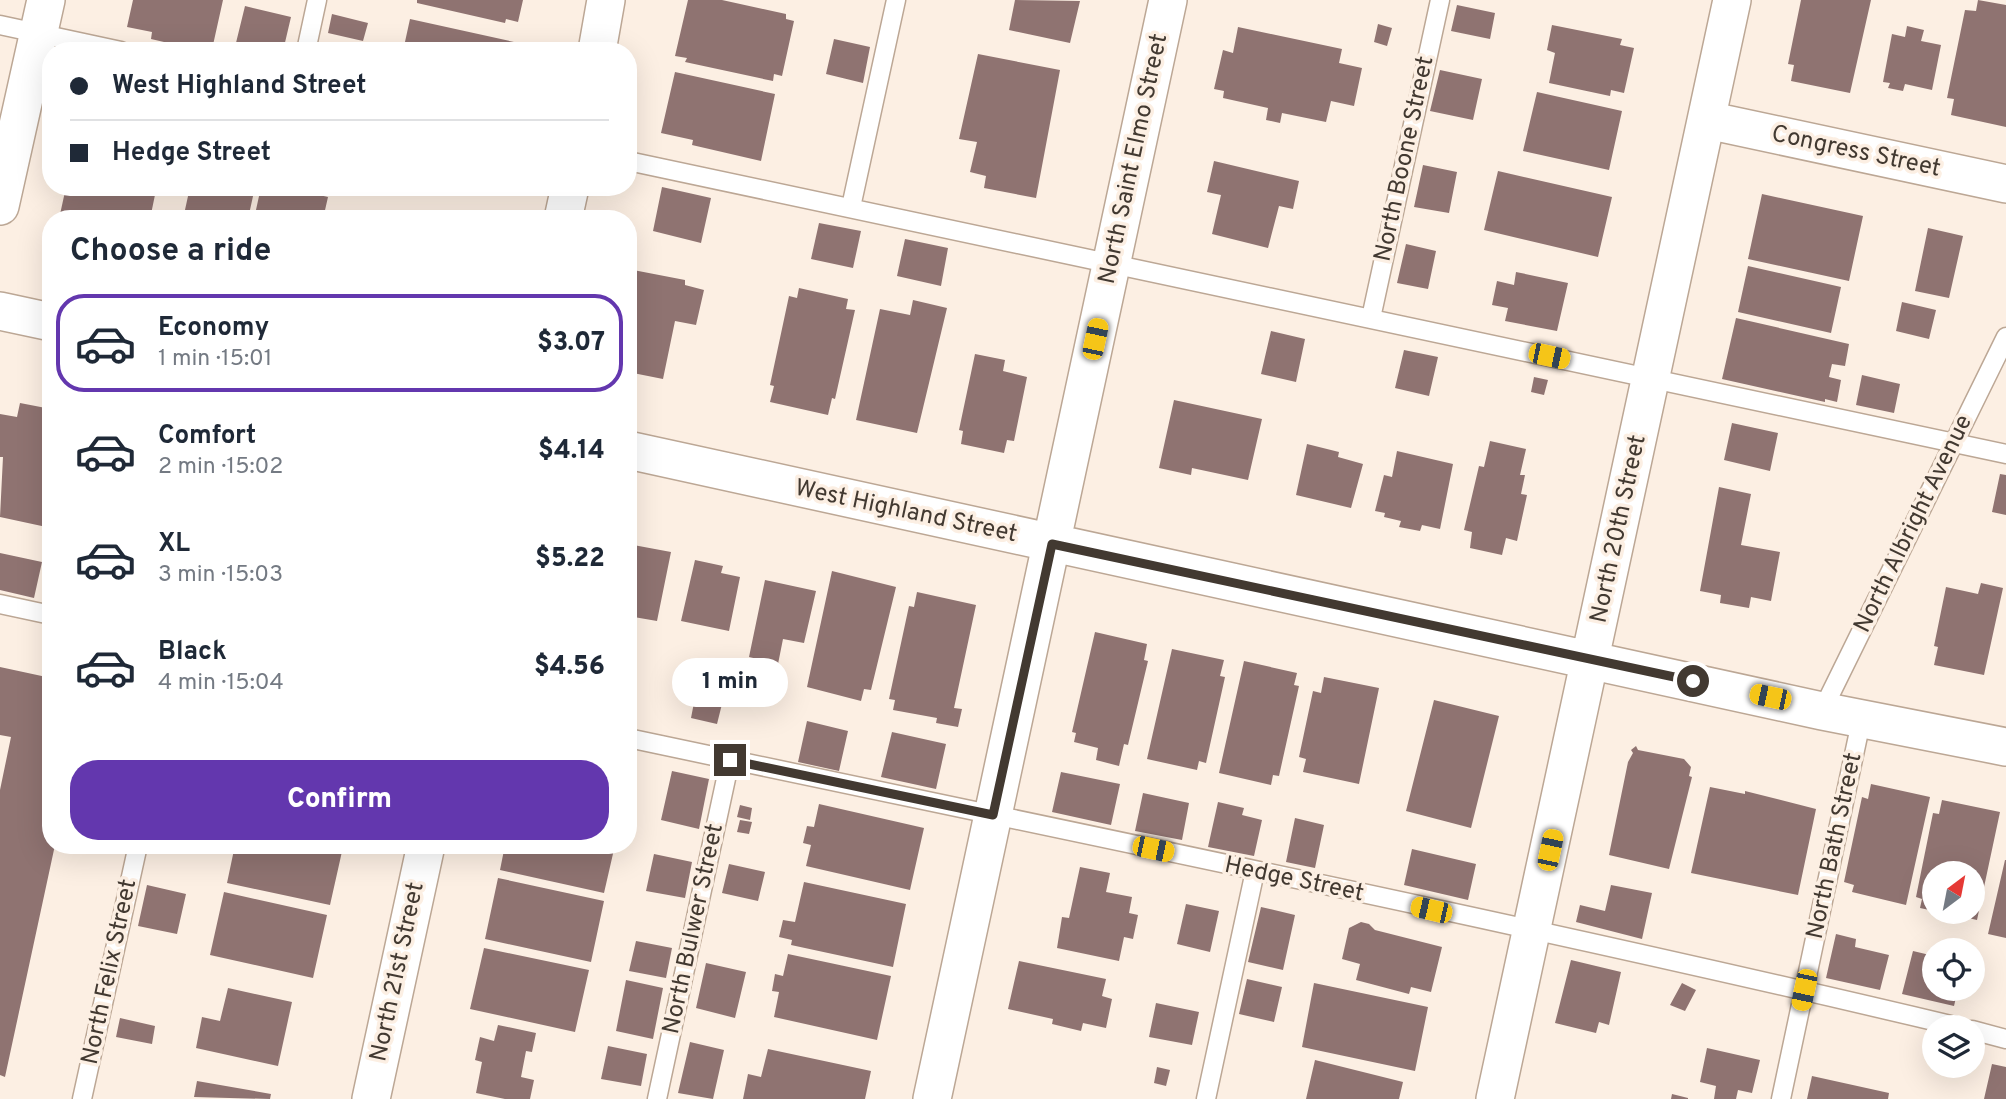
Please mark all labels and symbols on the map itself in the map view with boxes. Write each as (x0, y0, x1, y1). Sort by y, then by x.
street label: North Saint Elmo Street (1093, 31, 1175, 287)
street label: North Boone Street (1369, 54, 1441, 264)
street label: Congress Street (1769, 119, 1943, 185)
car (1081, 316, 1110, 362)
car (1527, 341, 1572, 371)
street label: North Albright Avenue (1848, 410, 1980, 638)
street label: North 20th Street (1584, 432, 1654, 626)
street label: West Highland Street (792, 474, 1020, 550)
callout: 1 min (672, 658, 788, 708)
route start (1677, 665, 1709, 697)
car (1748, 682, 1793, 712)
route end (714, 744, 746, 776)
street label: North Bath Street (1801, 750, 1869, 942)
street label: North Bulwer Street (657, 821, 731, 1037)
car (1536, 827, 1565, 873)
car (1131, 834, 1176, 864)
street label: Hedge Street (1222, 851, 1366, 909)
north arrow (1922, 861, 1984, 924)
street label: North Felix Street (76, 877, 144, 1067)
street label: North 21st Street (364, 880, 432, 1064)
car (1409, 895, 1454, 925)
car (1790, 967, 1819, 1013)

